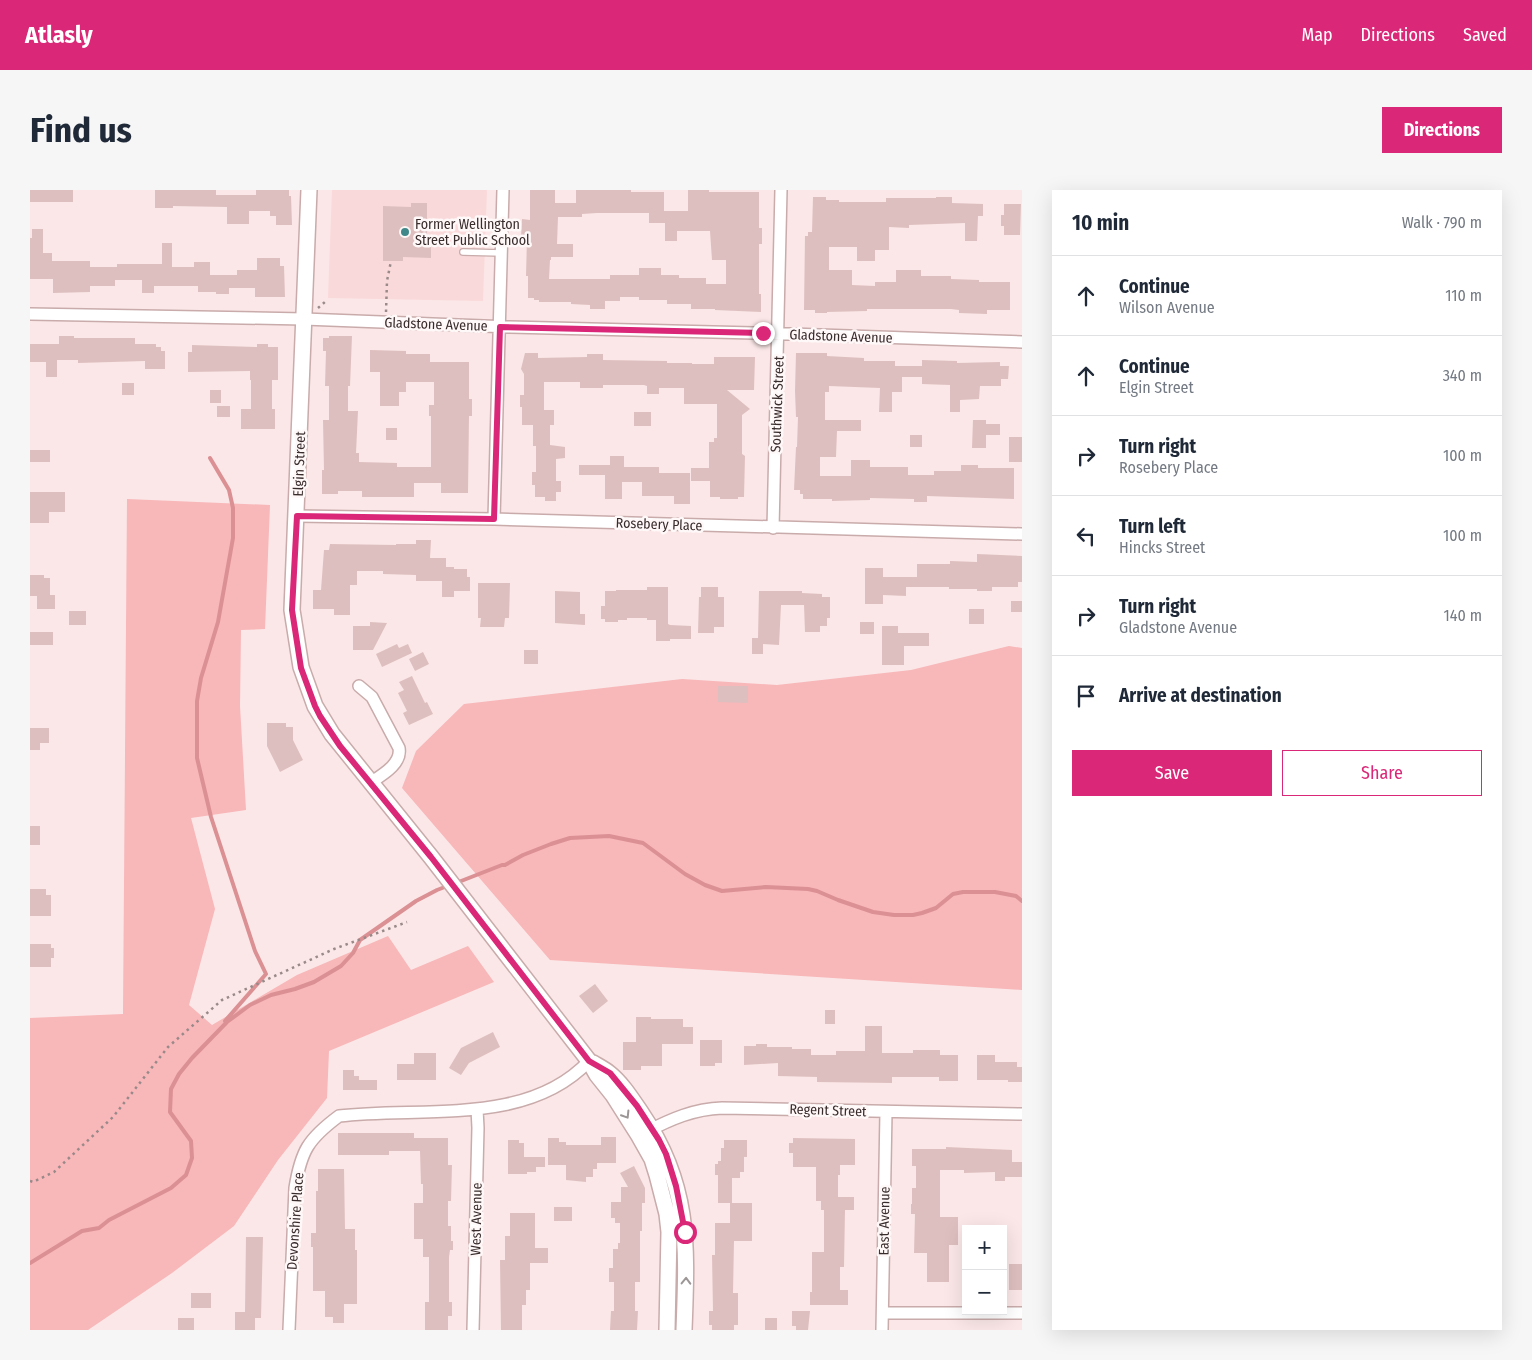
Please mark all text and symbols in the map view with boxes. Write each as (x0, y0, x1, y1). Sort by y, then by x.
text: Atlasly (25, 21, 93, 49)
text: Map (1301, 24, 1333, 46)
text: Directions (1361, 24, 1435, 46)
text: Saved (1463, 24, 1507, 46)
button: Directions (1382, 107, 1502, 153)
text: Find us (30, 109, 132, 151)
text: 10 min (1072, 210, 1129, 236)
text: Walk · 790 m (1402, 213, 1482, 232)
place label: Former Wellington Street Public School (415, 216, 530, 249)
marker: Former Wellington Street Public School (399, 226, 411, 238)
text: Continue (1119, 275, 1190, 298)
icon: ahead (1072, 282, 1100, 310)
text: 110 m (1445, 286, 1482, 305)
text: Wilson Avenue (1119, 298, 1215, 317)
street label: Gladstone Avenue (384, 314, 488, 335)
route end (752, 322, 775, 345)
street label: Gladstone Avenue (789, 326, 893, 347)
street label: Southwick Street (767, 355, 788, 453)
text: Continue (1119, 355, 1190, 378)
icon: ahead (1072, 362, 1100, 390)
text: 340 m (1443, 366, 1482, 385)
text: Elgin Street (1119, 378, 1194, 397)
street label: Elgin Street (290, 431, 309, 497)
text: Turn right (1119, 435, 1196, 458)
icon: right (1072, 442, 1100, 470)
text: 100 m (1443, 446, 1482, 465)
text: Rosebery Place (1119, 458, 1218, 477)
street label: Rosebery Place (615, 514, 703, 535)
text: Turn left (1119, 515, 1186, 538)
icon: left (1072, 522, 1100, 550)
text: 100 m (1443, 526, 1482, 545)
text: Hincks Street (1119, 538, 1205, 557)
text: Turn right (1119, 595, 1196, 618)
icon: right (1072, 602, 1100, 630)
text: 140 m (1444, 606, 1482, 625)
text: Gladstone Avenue (1119, 618, 1237, 637)
icon: arrive (1072, 682, 1100, 710)
text: Arrive at destination (1119, 684, 1282, 707)
button: Save (1072, 750, 1272, 796)
button: Share (1282, 750, 1482, 796)
street label: Regent Street (789, 1101, 867, 1120)
one-way arrow (620, 1110, 630, 1119)
street label: Devonshire Place (284, 1172, 307, 1270)
street label: West Avenue (467, 1182, 486, 1256)
street label: East Avenue (875, 1186, 894, 1256)
route start (674, 1221, 697, 1244)
map controls (962, 1225, 1007, 1315)
button: + (962, 1225, 1007, 1270)
button: − (962, 1270, 1007, 1315)
one-way arrow (680, 1277, 691, 1285)

